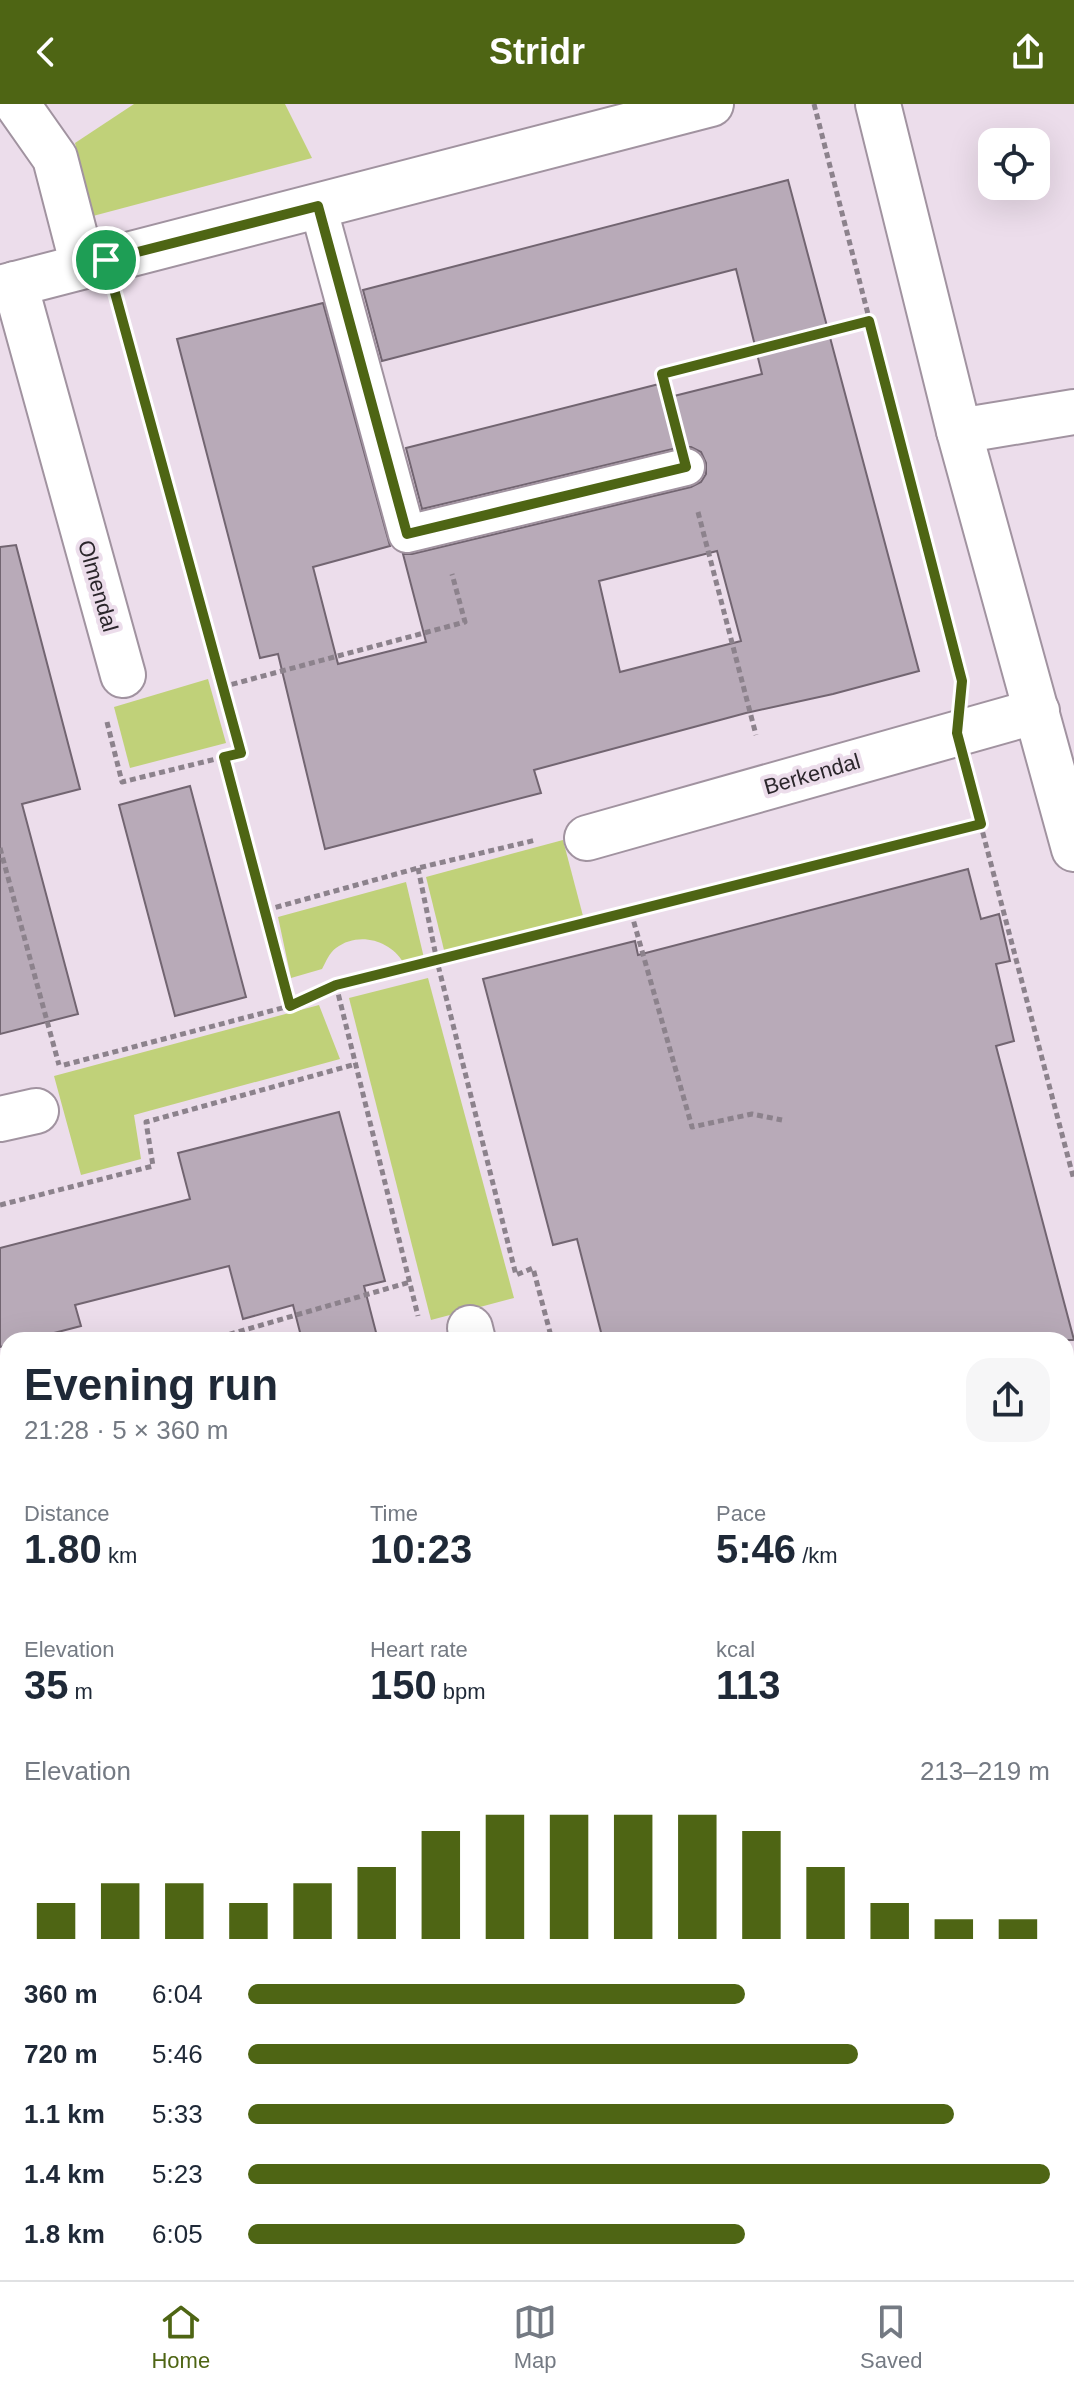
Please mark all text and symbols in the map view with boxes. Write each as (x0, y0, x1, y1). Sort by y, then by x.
icon: back (24, 30, 68, 74)
icon: share (1006, 30, 1050, 74)
text: Stridr (489, 31, 585, 72)
map controls (978, 128, 1050, 200)
button: locate (978, 128, 1050, 200)
pin (72, 226, 140, 294)
icon: arrive (84, 238, 128, 282)
street label: Olmendal (73, 537, 123, 635)
street label: Berkendal (761, 748, 863, 800)
button: share (966, 1358, 1050, 1442)
text: Evening run (24, 1360, 278, 1409)
text: 21:28 · 5 × 360 m (24, 1415, 229, 1445)
text: Distance (24, 1501, 110, 1526)
text: Time (370, 1501, 418, 1526)
text: Pace (716, 1501, 766, 1526)
text: 1.80 (24, 1527, 102, 1571)
text: 10:23 (370, 1527, 472, 1571)
text: 5:46 (716, 1527, 796, 1571)
text: km (102, 1543, 137, 1568)
text: /km (796, 1543, 838, 1568)
text: Elevation (24, 1637, 115, 1662)
text: Heart rate (370, 1637, 468, 1662)
text: kcal (716, 1637, 755, 1662)
text: 35 (24, 1663, 69, 1707)
text: 150 (370, 1663, 437, 1707)
text: 113 (716, 1663, 781, 1707)
text: m (69, 1679, 93, 1704)
text: bpm (437, 1679, 486, 1704)
text: Elevation (24, 1756, 131, 1786)
text: 213–219 m (920, 1756, 1050, 1786)
text: 360 m (24, 1979, 98, 2009)
text: 6:04 (152, 1979, 203, 2009)
text: 720 m (24, 2039, 98, 2069)
text: 5:46 (152, 2039, 203, 2069)
text: 1.1 km (24, 2099, 105, 2129)
text: 5:33 (152, 2099, 203, 2129)
text: 1.4 km (24, 2159, 105, 2189)
text: 5:23 (152, 2159, 203, 2189)
text: 1.8 km (24, 2219, 105, 2249)
text: 6:05 (152, 2219, 203, 2249)
tab: Home (151, 2300, 210, 2374)
tab: Map (513, 2300, 557, 2374)
tab: Saved (860, 2300, 923, 2374)

